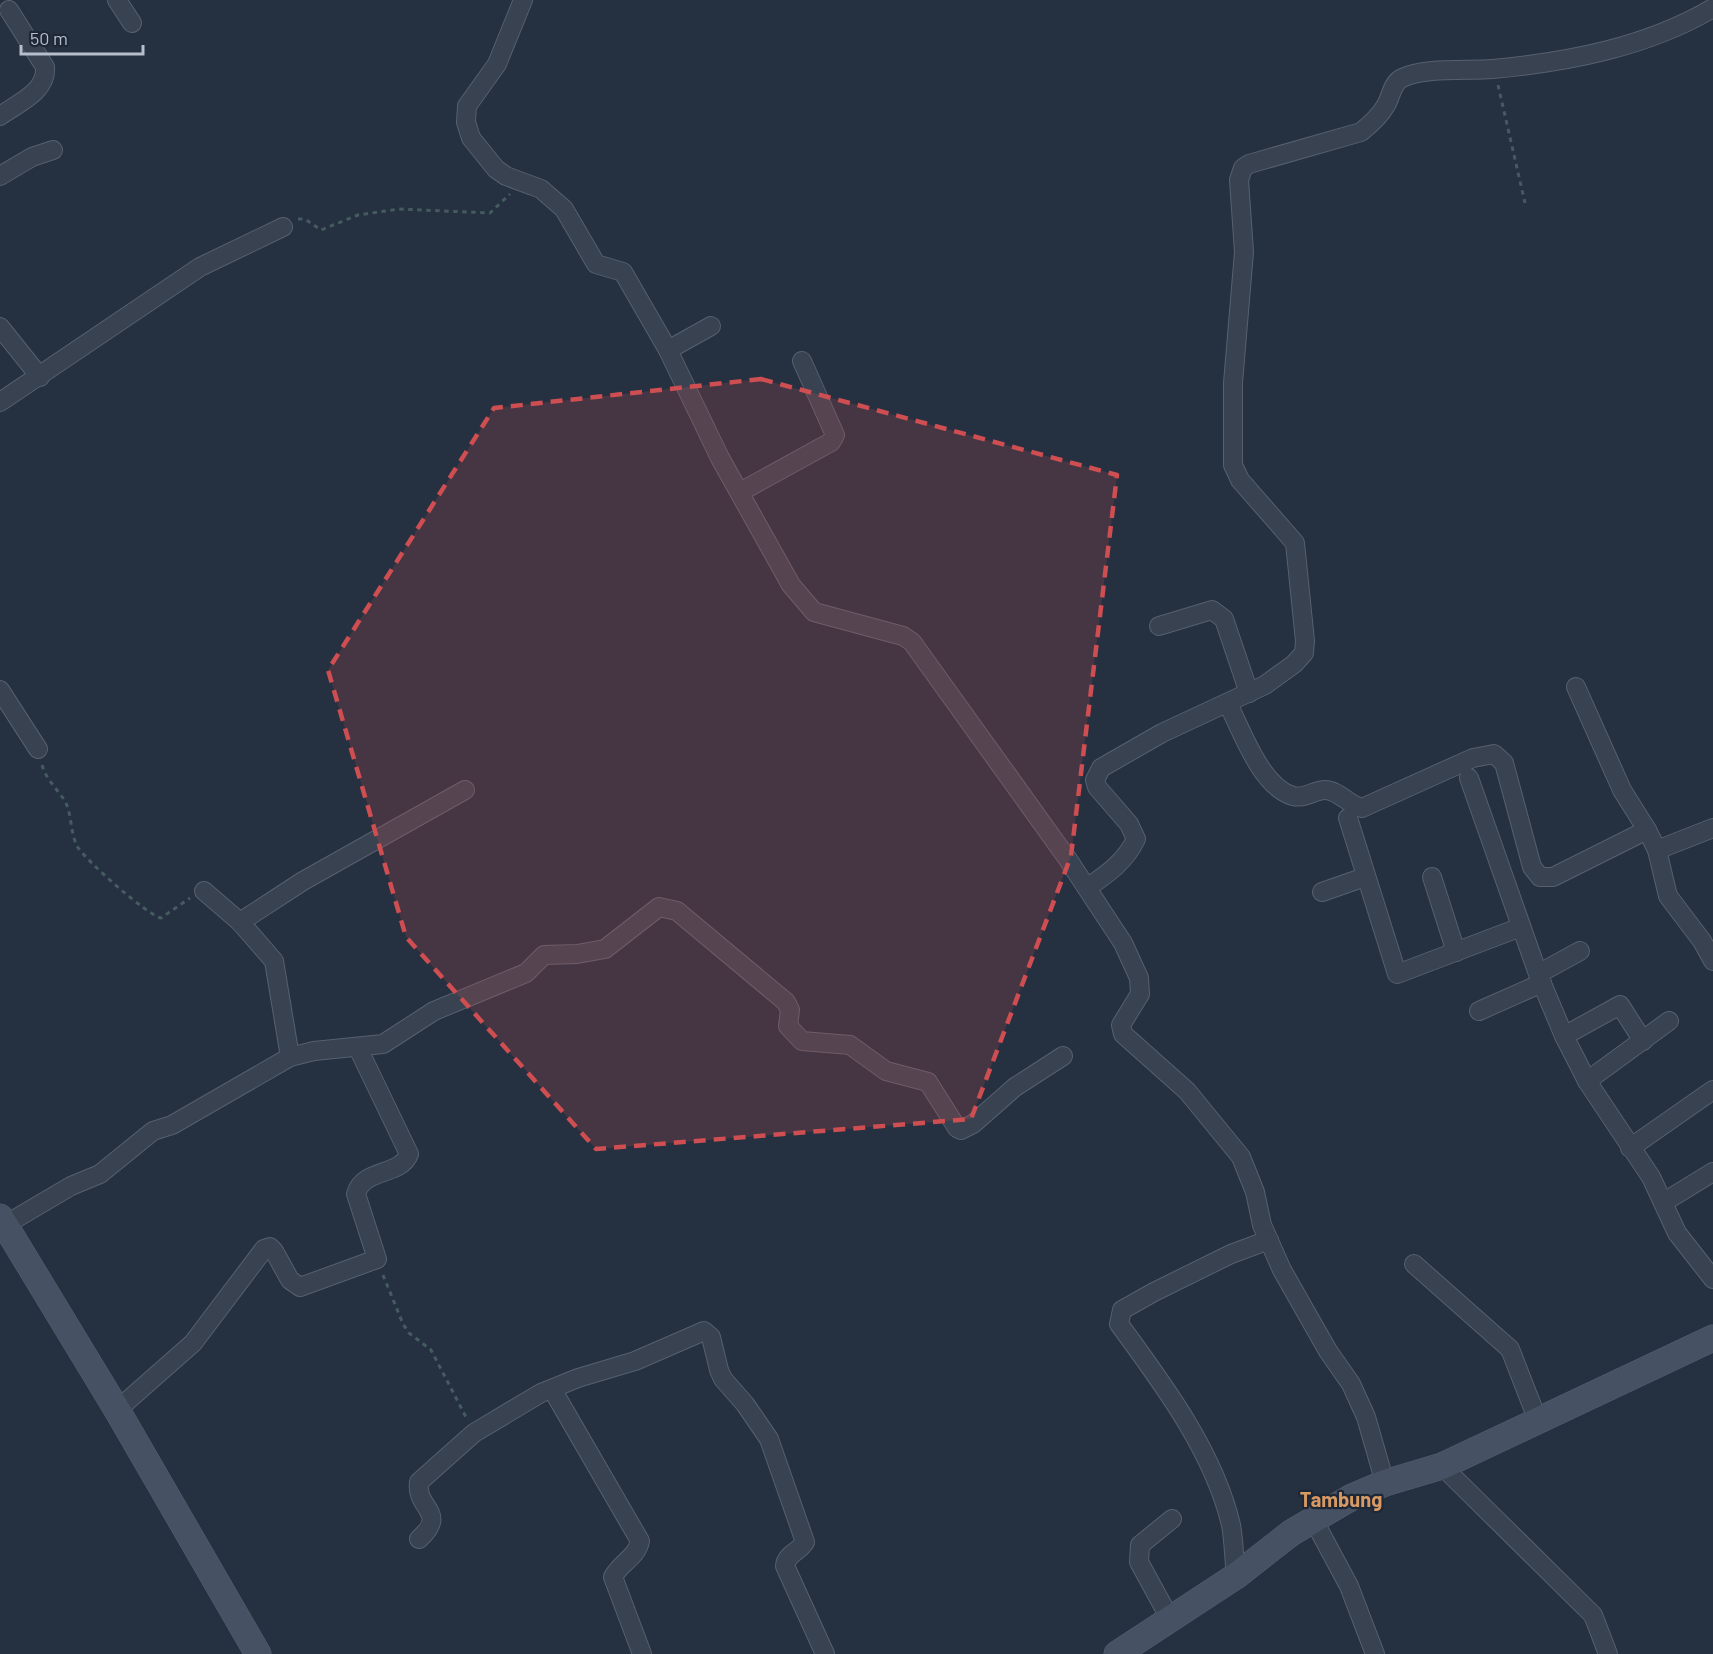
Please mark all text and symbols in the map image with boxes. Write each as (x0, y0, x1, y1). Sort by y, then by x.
scale bar (21, 18, 142, 56)
text: 50 m (30, 27, 68, 49)
district label: Tambung (1300, 1487, 1382, 1511)

